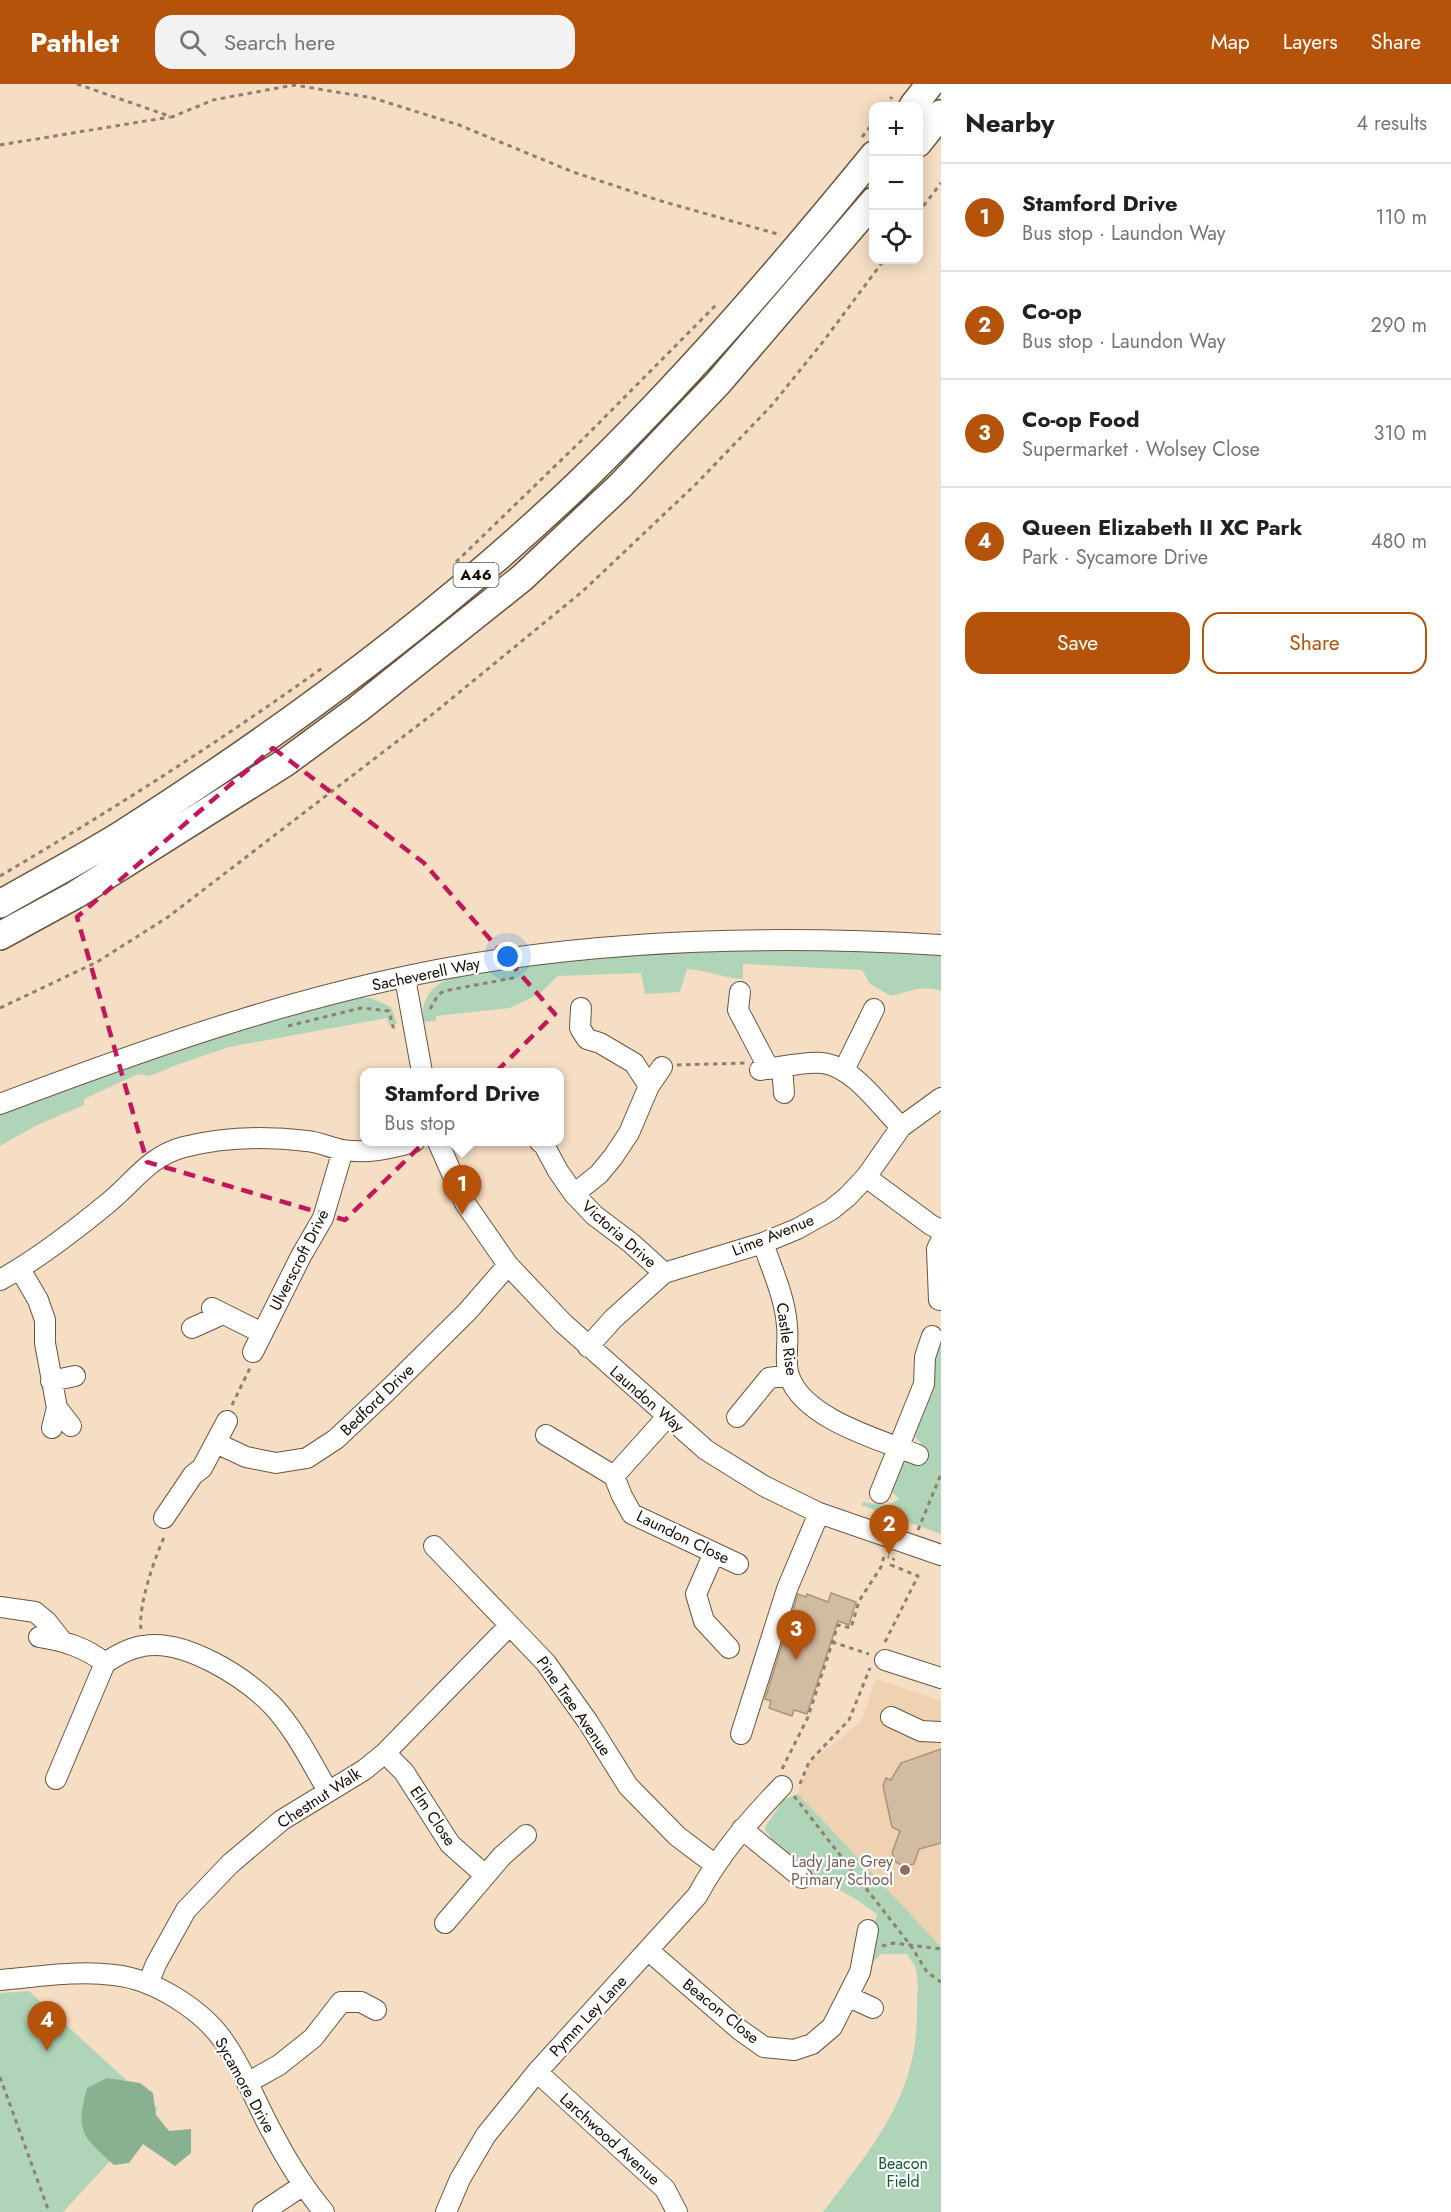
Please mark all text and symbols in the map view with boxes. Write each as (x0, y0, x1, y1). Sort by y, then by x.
search box (155, 15, 575, 69)
text: Pathlet (30, 22, 119, 63)
icon: search (176, 26, 209, 59)
text: Search here (224, 26, 335, 58)
text: Map (1211, 27, 1250, 57)
text: Layers (1283, 27, 1338, 57)
text: Share (1371, 27, 1421, 57)
map controls (869, 102, 923, 264)
button: + (869, 102, 923, 156)
text: Nearby (965, 104, 1054, 142)
text: 4 results (1356, 109, 1427, 138)
button: − (869, 156, 923, 210)
text: Stamford Drive (1022, 187, 1178, 219)
text: 1 (979, 203, 990, 232)
text: 110 m (1375, 203, 1427, 232)
button: locate (869, 210, 923, 264)
text: Bus stop · Laundon Way (1022, 219, 1225, 248)
text: Co-op (1022, 295, 1082, 327)
text: 2 (978, 311, 991, 340)
text: 290 m (1371, 311, 1427, 340)
text: Bus stop · Laundon Way (1022, 327, 1225, 356)
text: Co-op Food (1022, 403, 1139, 435)
text: 3 (978, 419, 991, 448)
text: 310 m (1373, 419, 1427, 448)
text: Supermarket · Wolsey Close (1022, 435, 1260, 464)
text: Queen Elizabeth II XC Park (1022, 511, 1302, 543)
text: 4 (978, 527, 991, 556)
text: 480 m (1371, 527, 1427, 556)
text: Park · Sycamore Drive (1022, 543, 1208, 572)
road number: A46 (454, 563, 498, 587)
button: Save (965, 612, 1190, 674)
button: Share (1202, 612, 1427, 674)
your location (493, 942, 522, 971)
street label: Sacheverell Way (370, 951, 483, 997)
popup (360, 1068, 564, 1146)
text: Stamford Drive (384, 1077, 540, 1109)
text: Bus stop (384, 1109, 455, 1138)
pin: 1 (442, 1166, 482, 1215)
street label: Victoria Drive (576, 1195, 662, 1273)
street label: Ulverscroft Drive (264, 1205, 334, 1315)
street label: Lime Avenue (728, 1208, 818, 1262)
street label: Castle Rise (770, 1301, 804, 1377)
street label: Bedford Drive (335, 1359, 419, 1441)
street label: Laundon Way (605, 1360, 690, 1438)
street label: Laundon Close (633, 1505, 733, 1569)
pin: 2 (870, 1506, 908, 1555)
pin: 3 (776, 1610, 816, 1660)
street label: Pine Tree Avenue (531, 1652, 617, 1760)
street label: Chestnut Walk (272, 1762, 366, 1834)
street label: Elm Close (405, 1781, 461, 1851)
place label: Lady Jane Grey Primary School (791, 1850, 894, 1891)
marker: Lady Jane Grey Primary School (898, 1863, 912, 1877)
street label: Pymm Ley Lane (544, 1970, 632, 2062)
street label: Beacon Close (678, 1973, 764, 2049)
pin: 4 (28, 2002, 66, 2051)
street label: Sycamore Drive (209, 2033, 281, 2137)
street label: Larchwood Avenue (555, 2088, 665, 2190)
park label: Beacon Field (878, 2152, 928, 2193)

